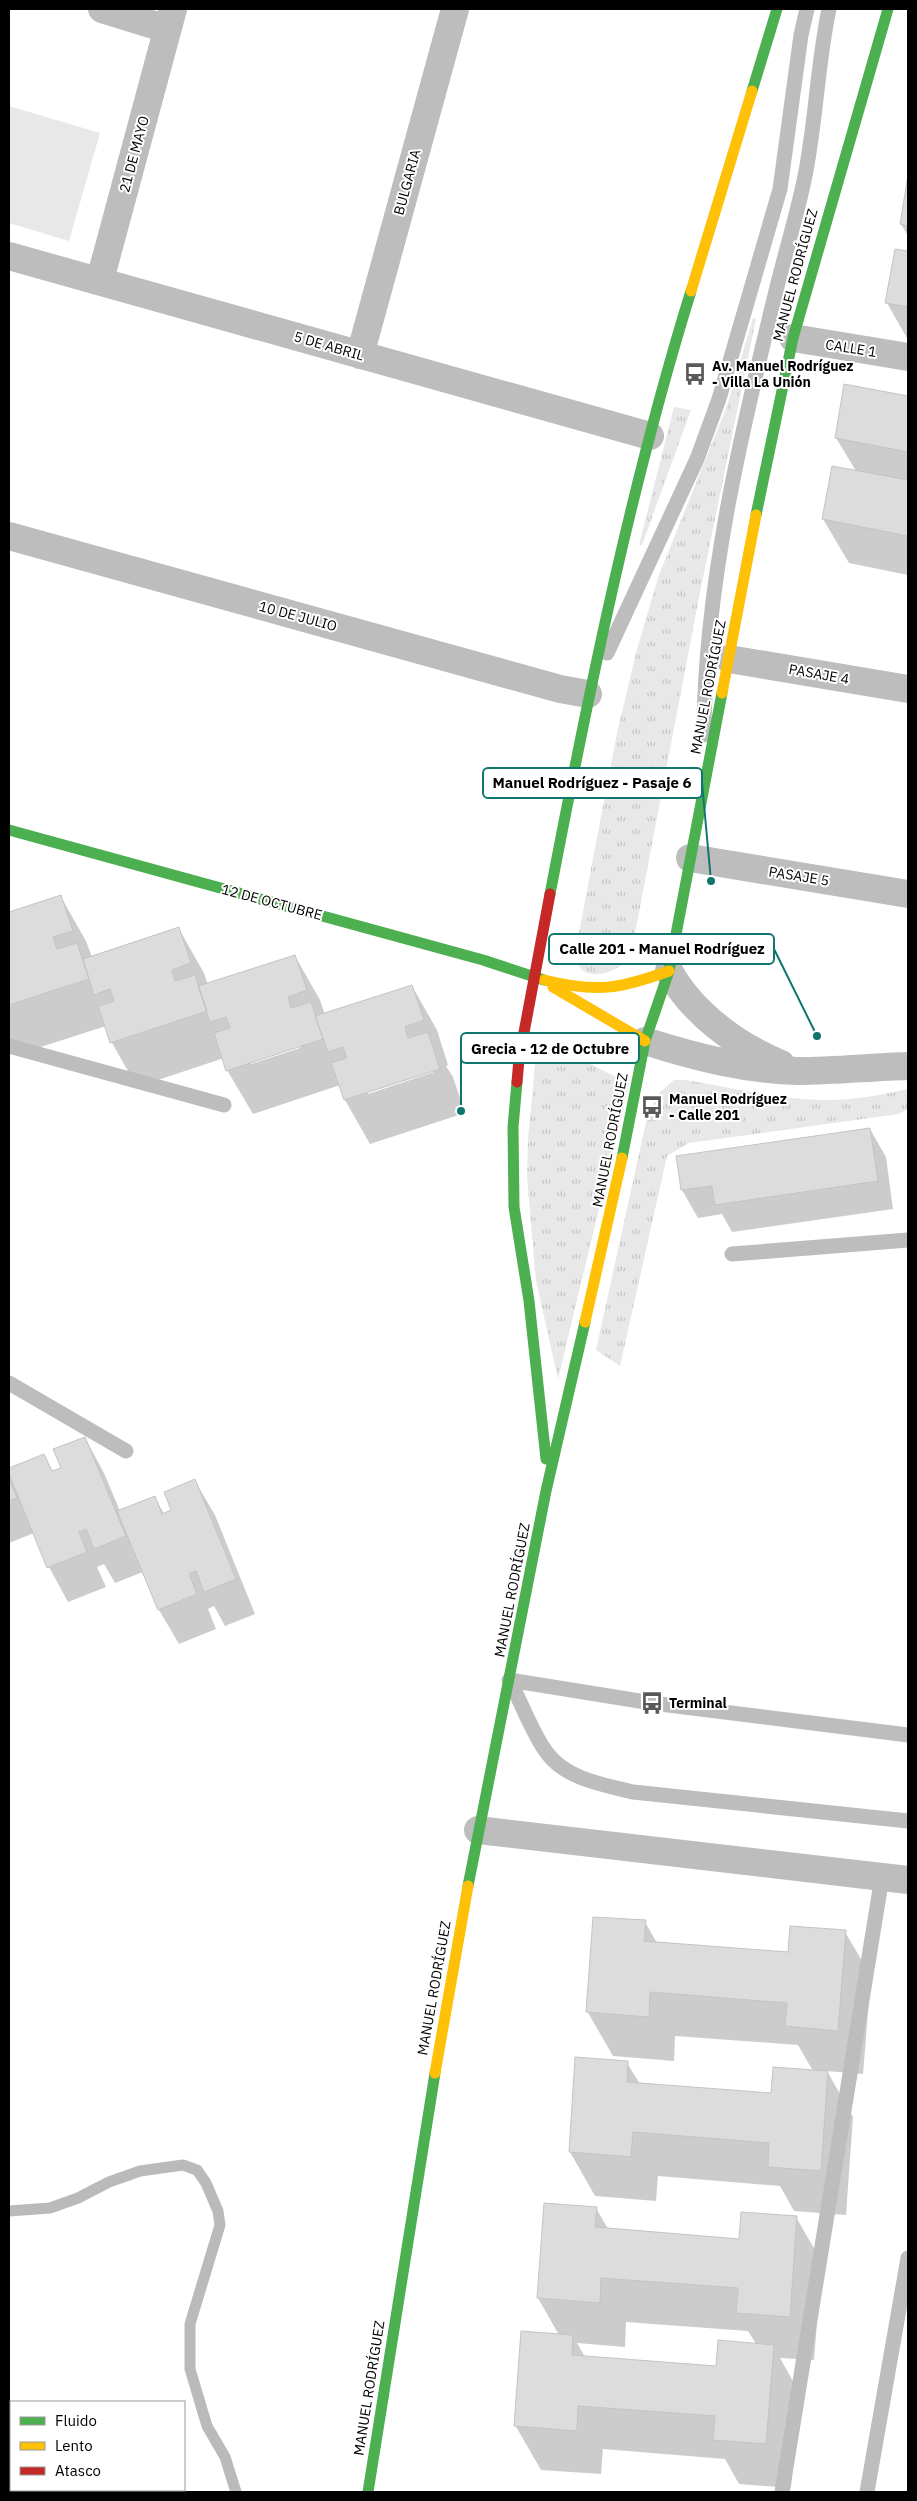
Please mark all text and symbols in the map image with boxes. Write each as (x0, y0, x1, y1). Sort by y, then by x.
street label: 21 DE MAYO (115, 114, 153, 194)
street label: BULGARIA (390, 147, 424, 217)
street label: MANUEL RODRÍGUEZ (768, 207, 821, 343)
street label: 5 DE ABRIL (292, 327, 366, 365)
street label: CALLE 1 (824, 335, 878, 361)
place label: Av. Manuel Rodríguez - Villa La Unión (712, 357, 854, 391)
bus stop icon: Av. Manuel Rodríguez - Villa La Unión (682, 361, 708, 387)
street label: 10 DE JULIO (257, 597, 339, 635)
street label: MANUEL RODRÍGUEZ (685, 618, 730, 756)
street label: PASAJE 4 (787, 660, 851, 688)
callout: Manuel Rodríguez - Pasaje 6 (483, 768, 702, 798)
text: Manuel Rodríguez - Pasaje 6 (493, 773, 691, 792)
street label: PASAJE 5 (767, 862, 831, 890)
street label: 12 DE OCTUBRE (220, 880, 324, 924)
callout: Calle 201 - Manuel Rodríguez (549, 934, 774, 964)
text: Calle 201 - Manuel Rodríguez (559, 939, 765, 958)
callout: Grecia - 12 de Octubre (461, 1033, 639, 1063)
text: Grecia - 12 de Octubre (471, 1039, 629, 1058)
street label: MANUEL RODRÍGUEZ (587, 1071, 632, 1209)
place label: Manuel Rodríguez - Calle 201 (669, 1090, 787, 1124)
bus stop icon: Manuel Rodríguez - Calle 201 (639, 1094, 665, 1120)
street label: MANUEL RODRÍGUEZ (489, 1521, 534, 1659)
bus stop icon: Terminal (639, 1690, 665, 1716)
place label: Terminal (669, 1694, 727, 1712)
street label: MANUEL RODRÍGUEZ (412, 1919, 455, 2057)
street label: MANUEL RODRÍGUEZ (348, 2319, 389, 2457)
legend (10, 2401, 185, 2491)
text: Fluido (55, 2411, 97, 2430)
text: Lento (55, 2436, 93, 2455)
text: Atasco (55, 2461, 101, 2480)

